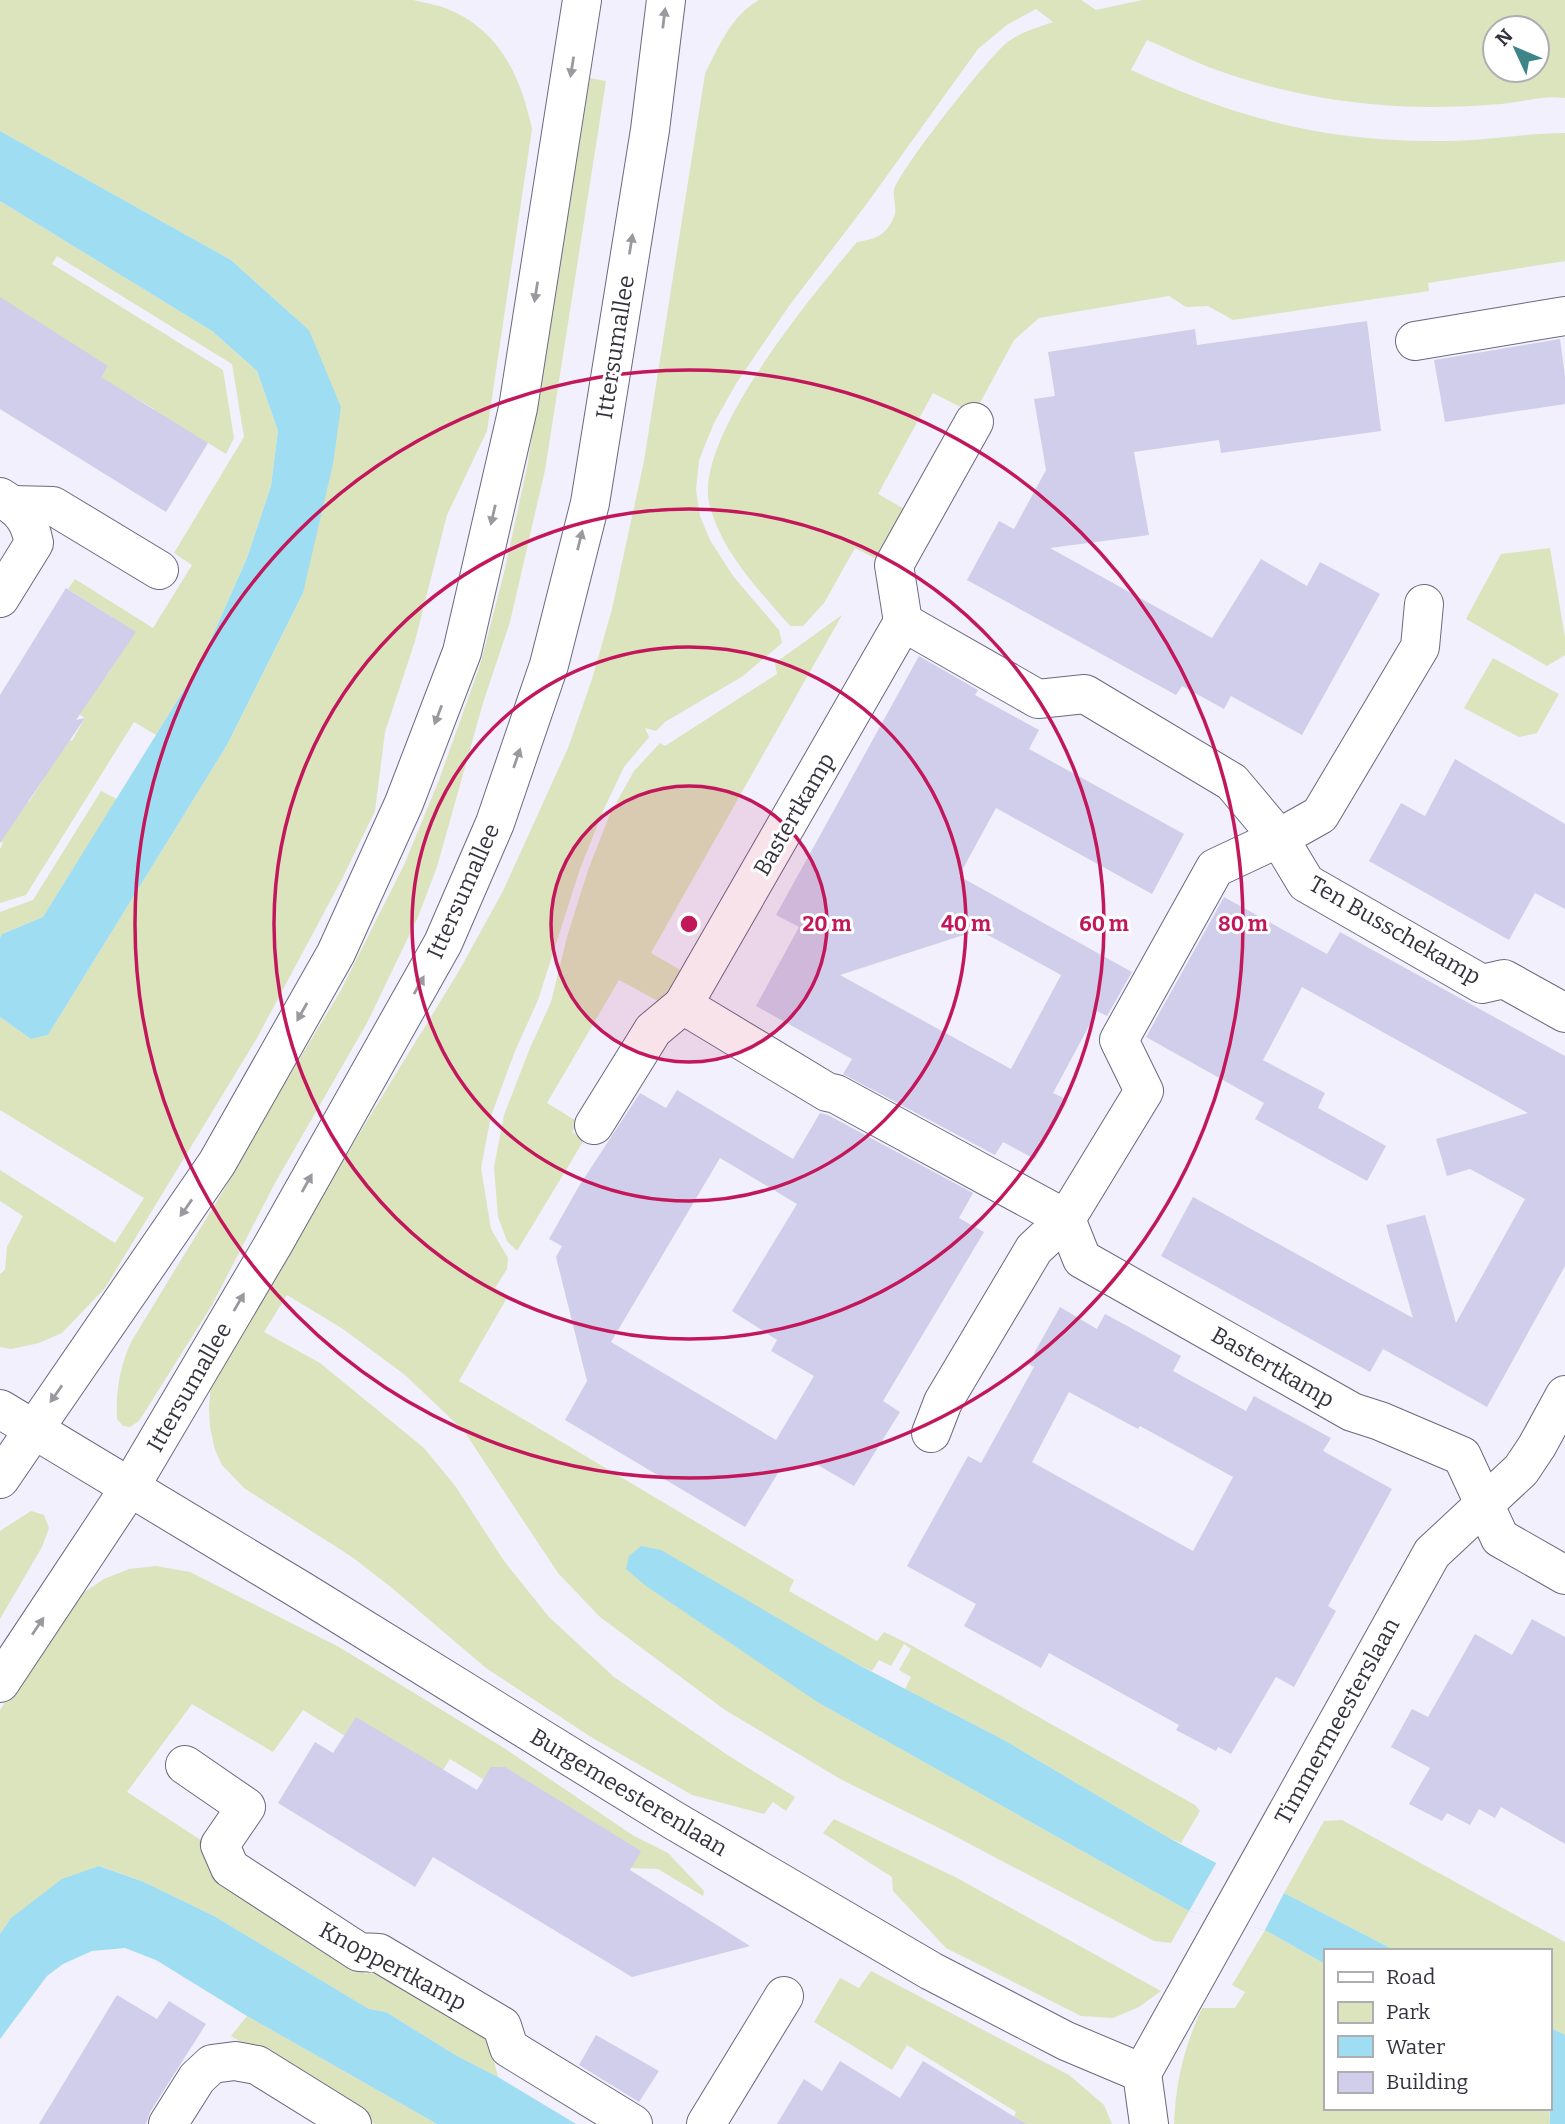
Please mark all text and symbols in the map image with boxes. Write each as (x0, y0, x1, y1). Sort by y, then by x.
one-way arrow (658, 7, 669, 29)
north arrow (1481, 14, 1551, 84)
text: N (1491, 24, 1518, 51)
one-way arrow (566, 57, 577, 79)
one-way arrow (626, 233, 637, 255)
street label: Ittersumallee (590, 273, 640, 421)
one-way arrow (530, 281, 541, 303)
one-way arrow (488, 504, 499, 526)
one-way arrow (575, 529, 586, 551)
one-way arrow (432, 705, 443, 726)
one-way arrow (512, 748, 523, 769)
street label: Bastertkamp (748, 748, 840, 880)
street label: Ittersumallee (421, 819, 505, 963)
street label: Ten Busschekamp (1304, 869, 1486, 991)
text: 20 m (803, 911, 851, 937)
text: 40 m (941, 911, 991, 937)
text: 60 m (1079, 911, 1129, 937)
text: 80 m (1218, 911, 1268, 937)
centre of rings (677, 912, 701, 936)
one-way arrow (413, 975, 425, 995)
one-way arrow (296, 1002, 308, 1022)
one-way arrow (301, 1174, 313, 1193)
one-way arrow (179, 1199, 193, 1217)
one-way arrow (233, 1292, 246, 1311)
street label: Ittersumallee (141, 1317, 237, 1457)
street label: Bastertkamp (1207, 1321, 1339, 1413)
one-way arrow (49, 1385, 63, 1403)
street label: Timmermeesterslaan (1269, 1613, 1406, 1829)
one-way arrow (31, 1617, 45, 1635)
street label: Burgemeesterenlaan (525, 1722, 733, 1862)
street label: Knoppertkamp (315, 1915, 471, 2017)
legend (1324, 1949, 1551, 2110)
text: Road (1386, 1964, 1435, 1990)
text: Park (1386, 1999, 1430, 2025)
text: Water (1386, 2034, 1445, 2060)
text: Building (1386, 2069, 1469, 2095)

